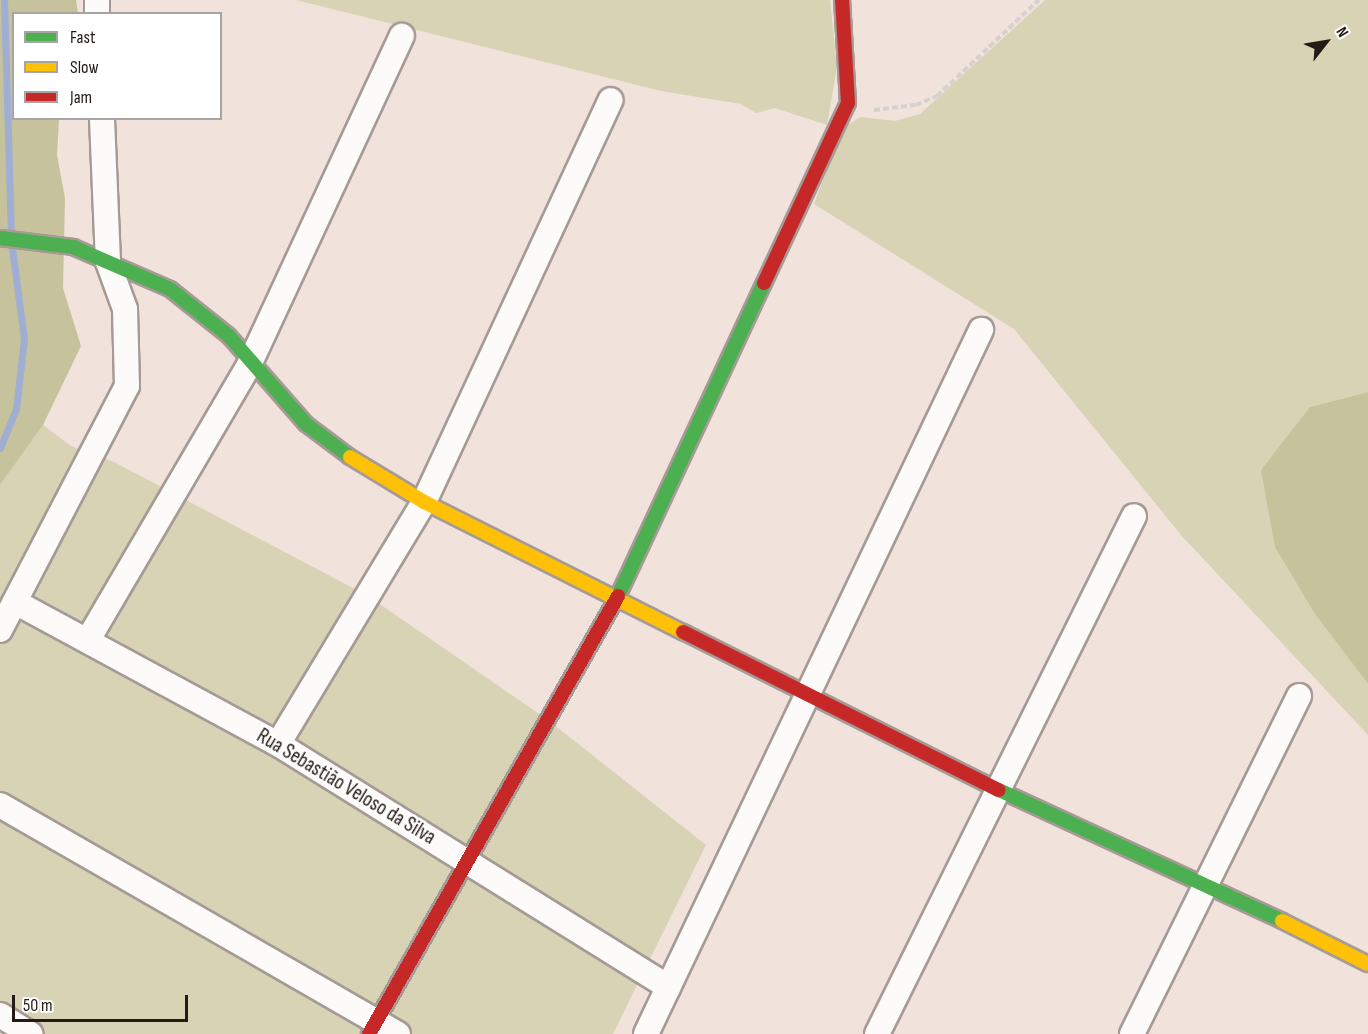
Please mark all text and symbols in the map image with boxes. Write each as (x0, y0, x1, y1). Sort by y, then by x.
legend (12, 12, 222, 120)
north arrow (1296, 12, 1356, 72)
text: N (1332, 24, 1352, 41)
text: Fast (70, 27, 95, 48)
text: Slow (70, 57, 99, 78)
text: Jam (70, 87, 92, 108)
street label: Rua Sebastião Veloso da Silva (252, 724, 440, 850)
scale bar (15, 983, 190, 1021)
text: 50 m (23, 995, 53, 1016)

